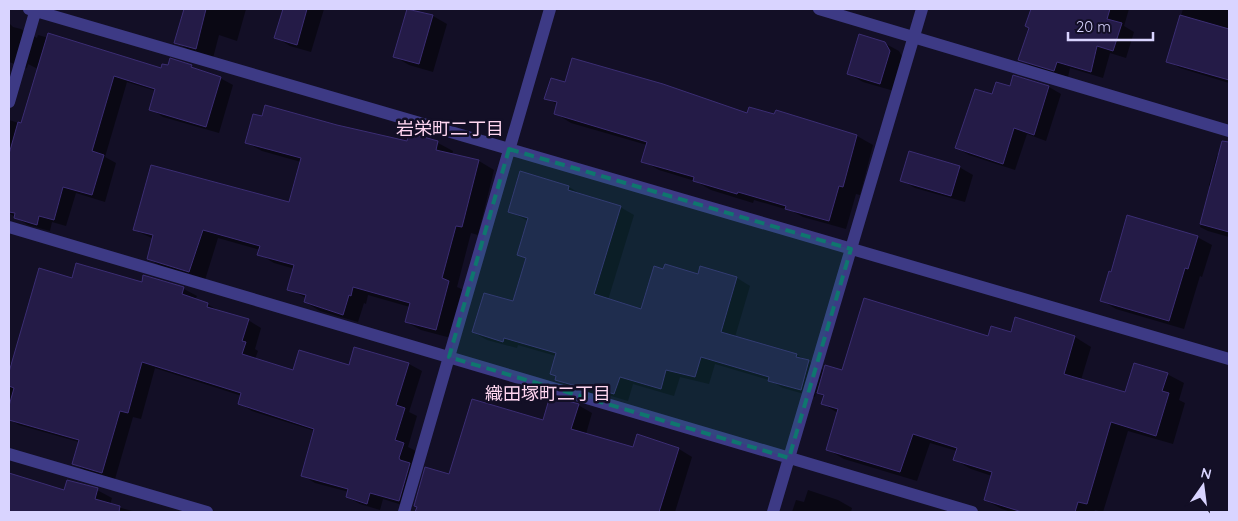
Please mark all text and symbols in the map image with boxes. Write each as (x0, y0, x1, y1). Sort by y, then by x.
scale bar (1068, 10, 1153, 42)
text: 20 m (1076, 17, 1111, 36)
district label: 岩栄町二丁目 (396, 117, 504, 140)
district label: 織田塚町二丁目 (485, 382, 611, 405)
north arrow (1178, 461, 1228, 511)
text: N (1199, 463, 1213, 483)

